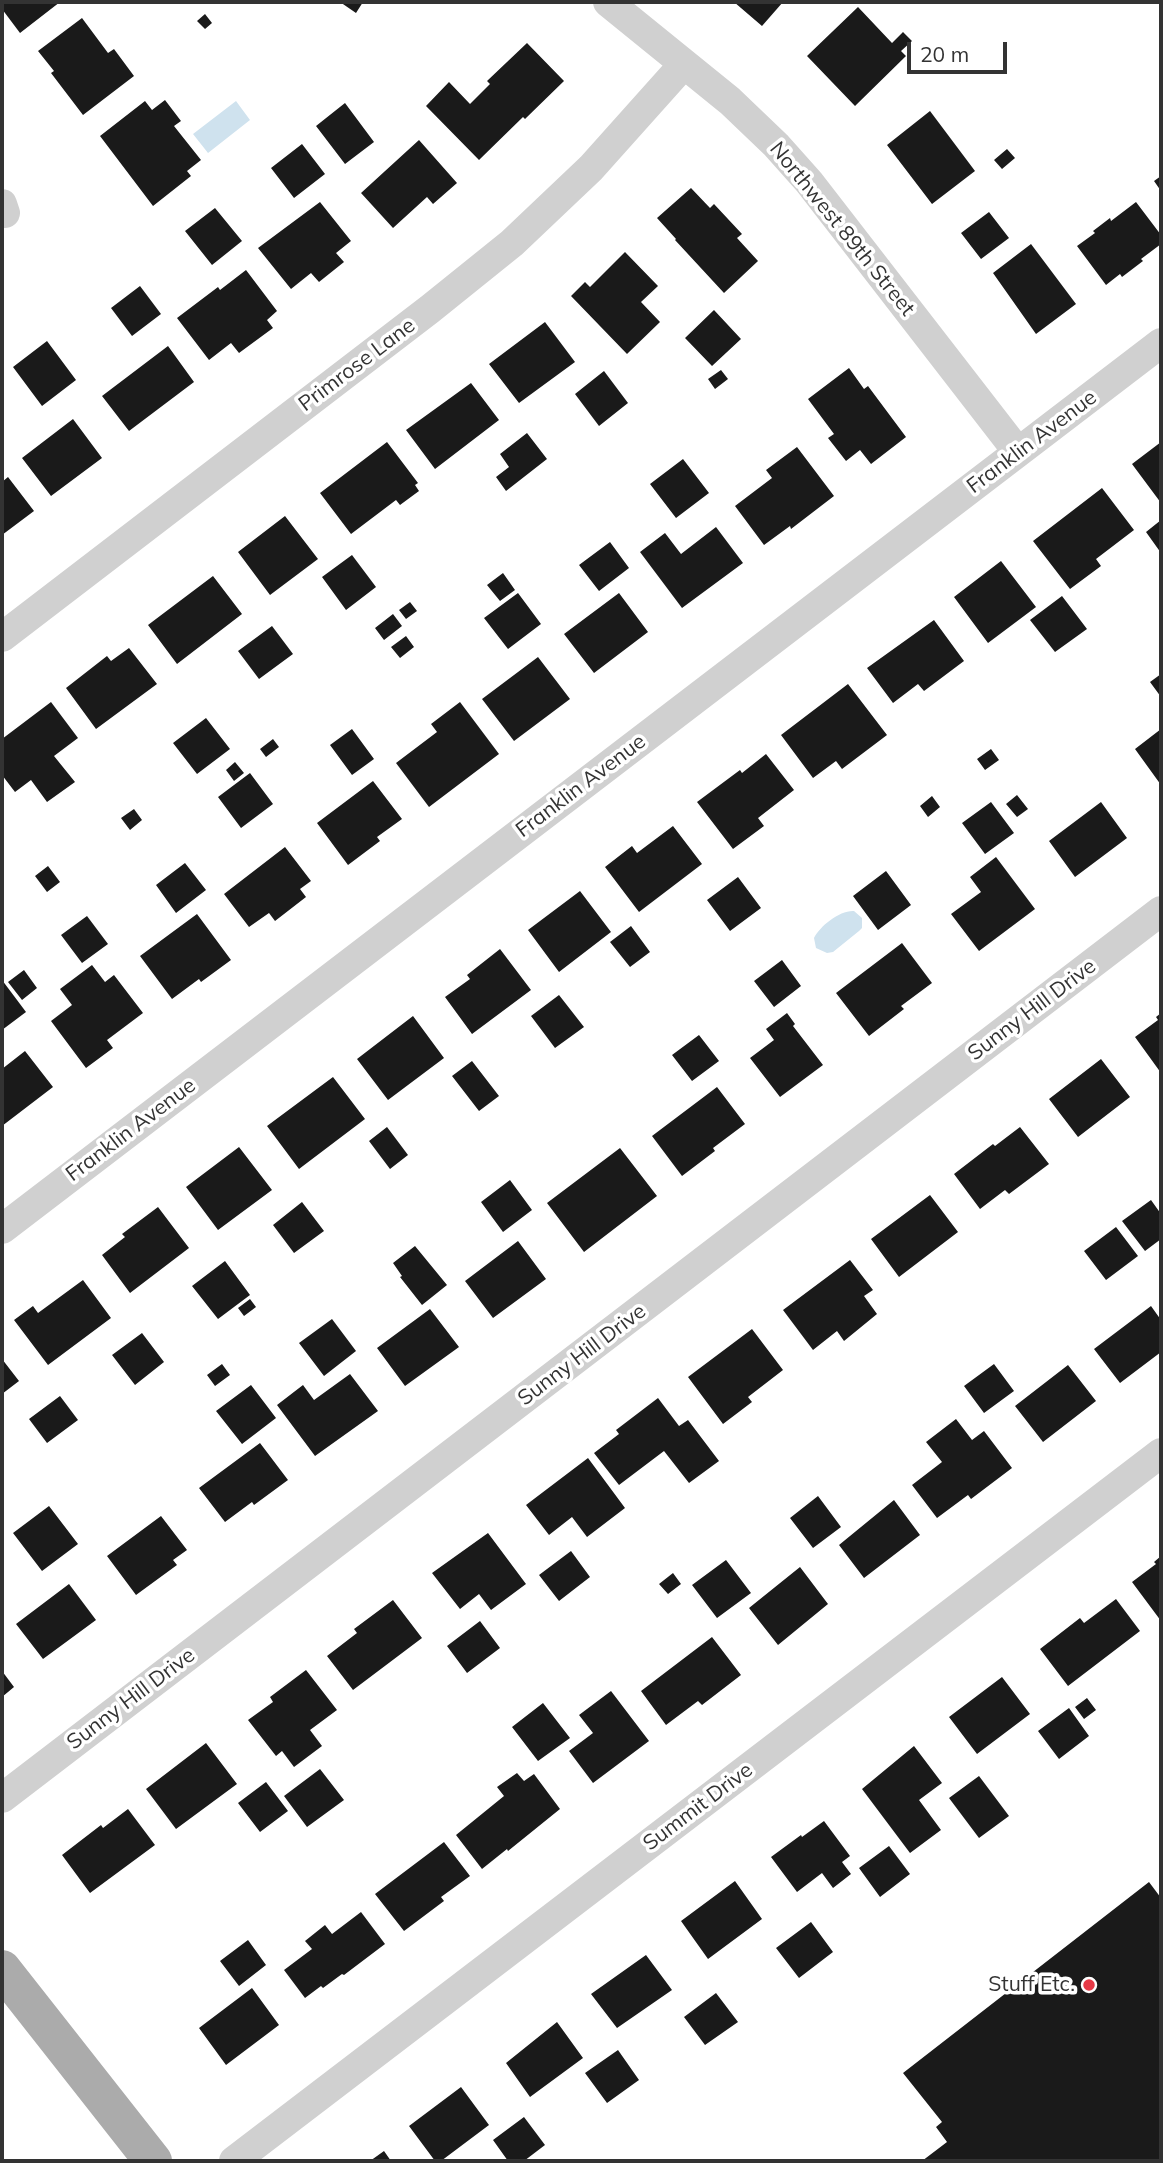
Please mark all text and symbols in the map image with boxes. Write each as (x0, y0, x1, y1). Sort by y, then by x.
scale bar (911, 28, 1011, 72)
text: 20 m (920, 41, 969, 67)
street label: Northwest 89th Street (764, 137, 920, 321)
street label: Primrose Lane (294, 313, 420, 417)
street label: Franklin Avenue (962, 385, 1102, 499)
street label: Franklin Avenue (511, 729, 651, 843)
street label: Sunny Hill Drive (963, 954, 1101, 1066)
street label: Franklin Avenue (61, 1073, 201, 1187)
street label: Sunny Hill Drive (513, 1299, 651, 1411)
street label: Sunny Hill Drive (62, 1643, 200, 1755)
street label: Summit Drive (638, 1758, 758, 1856)
place label: Stuff Etc. (988, 1972, 1075, 1998)
marker: Stuff Etc. (1081, 1977, 1097, 1993)

